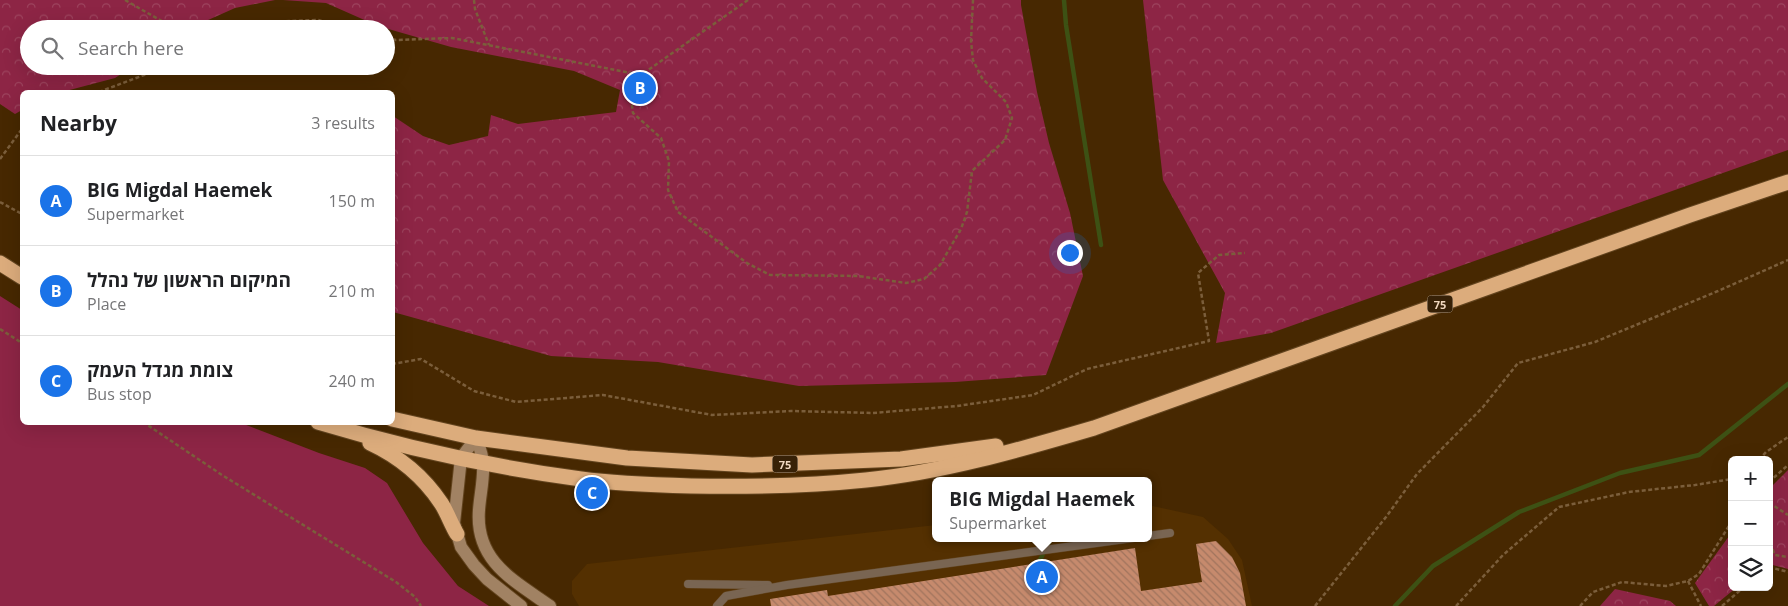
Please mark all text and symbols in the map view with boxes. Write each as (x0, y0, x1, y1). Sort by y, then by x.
search box (20, 20, 395, 75)
icon: search (38, 34, 66, 62)
text: Search here (78, 35, 184, 61)
pin: B (624, 69, 656, 107)
text: Nearby (40, 109, 117, 137)
text: 3 results (311, 112, 375, 134)
text: BIG Migdal Haemek (87, 177, 272, 203)
text: A (50, 190, 62, 212)
text: 150 m (329, 190, 375, 212)
text: Supermarket (87, 203, 184, 225)
your location (1057, 240, 1083, 266)
text: המיקום הראשון של נהלל (87, 267, 291, 293)
text: B (51, 280, 61, 302)
text: 210 m (329, 280, 375, 302)
text: Place (87, 293, 126, 315)
road number: 75 (1428, 296, 1452, 312)
text: צומת מגדל העמק (87, 357, 233, 383)
text: C (51, 370, 61, 392)
text: 240 m (329, 370, 375, 392)
text: Bus stop (87, 383, 152, 405)
road number: 75 (772, 456, 798, 472)
map controls (1728, 456, 1773, 591)
button: + (1728, 456, 1773, 501)
pin: C (576, 474, 608, 512)
popup (932, 477, 1152, 542)
text: BIG Migdal Haemek (949, 486, 1135, 512)
button: − (1728, 501, 1773, 546)
text: Supermarket (949, 512, 1047, 534)
button: layers (1728, 546, 1773, 591)
pin: A (1026, 558, 1058, 596)

